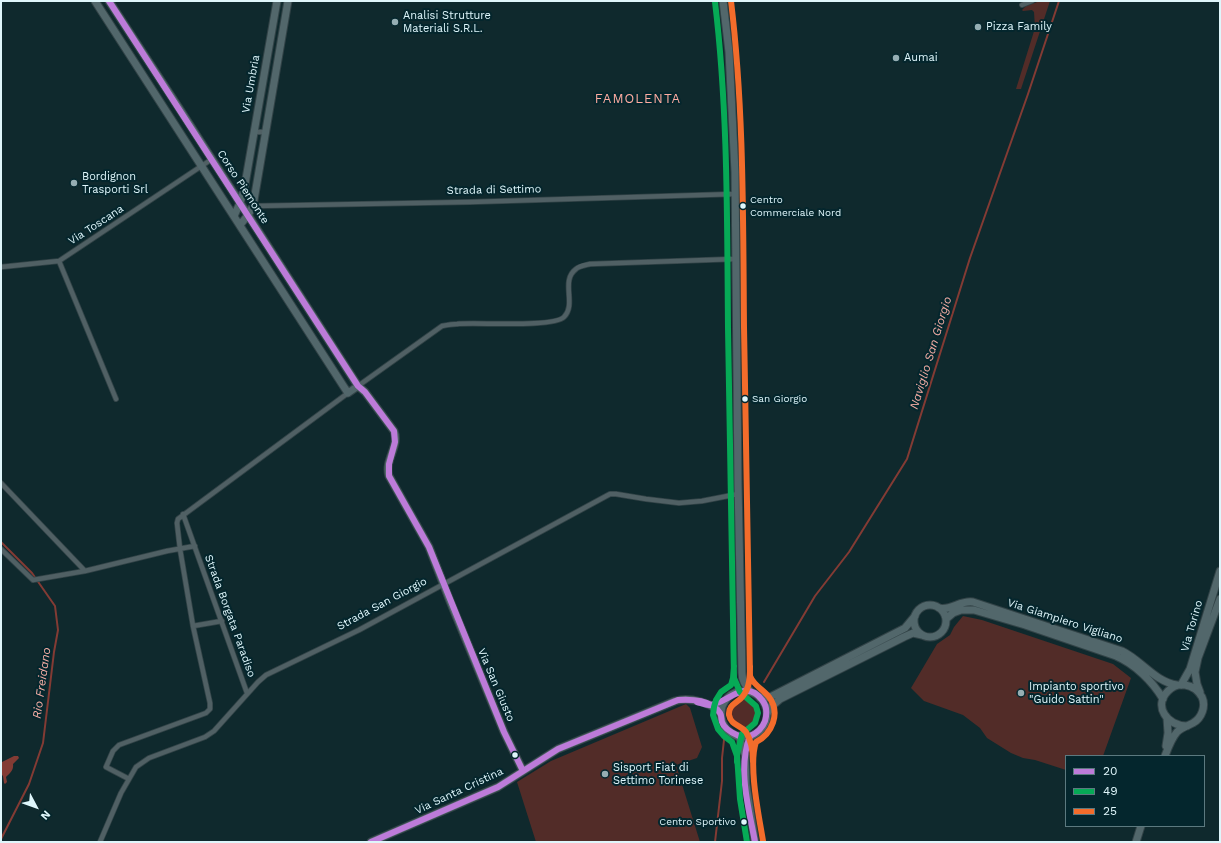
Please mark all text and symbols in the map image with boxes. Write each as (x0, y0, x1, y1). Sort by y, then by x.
place label: Analisi Strutture Materiali S.R.L. (403, 9, 491, 35)
marker: Analisi Strutture Materiali S.R.L. (390, 17, 400, 27)
place label: Pizza Family (986, 20, 1052, 34)
marker: Pizza Family (973, 22, 983, 32)
place label: Aumai (904, 51, 938, 65)
marker: Aumai (891, 53, 901, 63)
street label: Via Umbria (239, 54, 263, 114)
district label: FAMOLENTA (595, 91, 681, 107)
street label: Corso Piemonte (214, 148, 272, 226)
place label: Bordignon Trasporti Srl (82, 170, 148, 196)
marker: Bordignon Trasporti Srl (69, 178, 79, 188)
street label: Strada di Settimo (447, 183, 541, 197)
place label: Centro Commerciale Nord (750, 194, 841, 218)
marker: Centro Commerciale Nord (738, 201, 748, 211)
street label: Via Toscana (66, 202, 126, 248)
water label: Naviglio San Giorgio (907, 295, 955, 411)
place label: San Giorgio (752, 393, 807, 405)
marker: San Giorgio (740, 394, 750, 404)
street label: Strada Borgata Paradiso (202, 553, 258, 679)
street label: Strada San Giorgio (335, 575, 429, 633)
street label: Via Giampiero Vigliano (1006, 596, 1124, 646)
street label: Via Torino (1178, 599, 1206, 653)
water label: Rio Freidano (30, 646, 54, 720)
street label: Via San Giusto (475, 646, 517, 724)
place label: Impianto sportivo "Guido Sattin" (1029, 680, 1124, 706)
marker: Impianto sportivo "Guido Sattin" (1016, 688, 1026, 698)
unlabelled marker (510, 750, 520, 760)
legend (1065, 755, 1205, 827)
place label: Sisport Fiat di Settimo Torinese (613, 761, 703, 787)
text: 20 (1103, 764, 1117, 778)
street label: Via Santa Cristina (413, 765, 505, 817)
marker: Sisport Fiat di Settimo Torinese (600, 769, 610, 779)
text: 49 (1103, 784, 1118, 798)
north arrow (16, 787, 56, 827)
text: 25 (1103, 804, 1117, 818)
text: N (38, 808, 53, 823)
place label: Centro Sportivo (659, 816, 736, 828)
marker: Centro Sportivo (739, 817, 749, 827)

